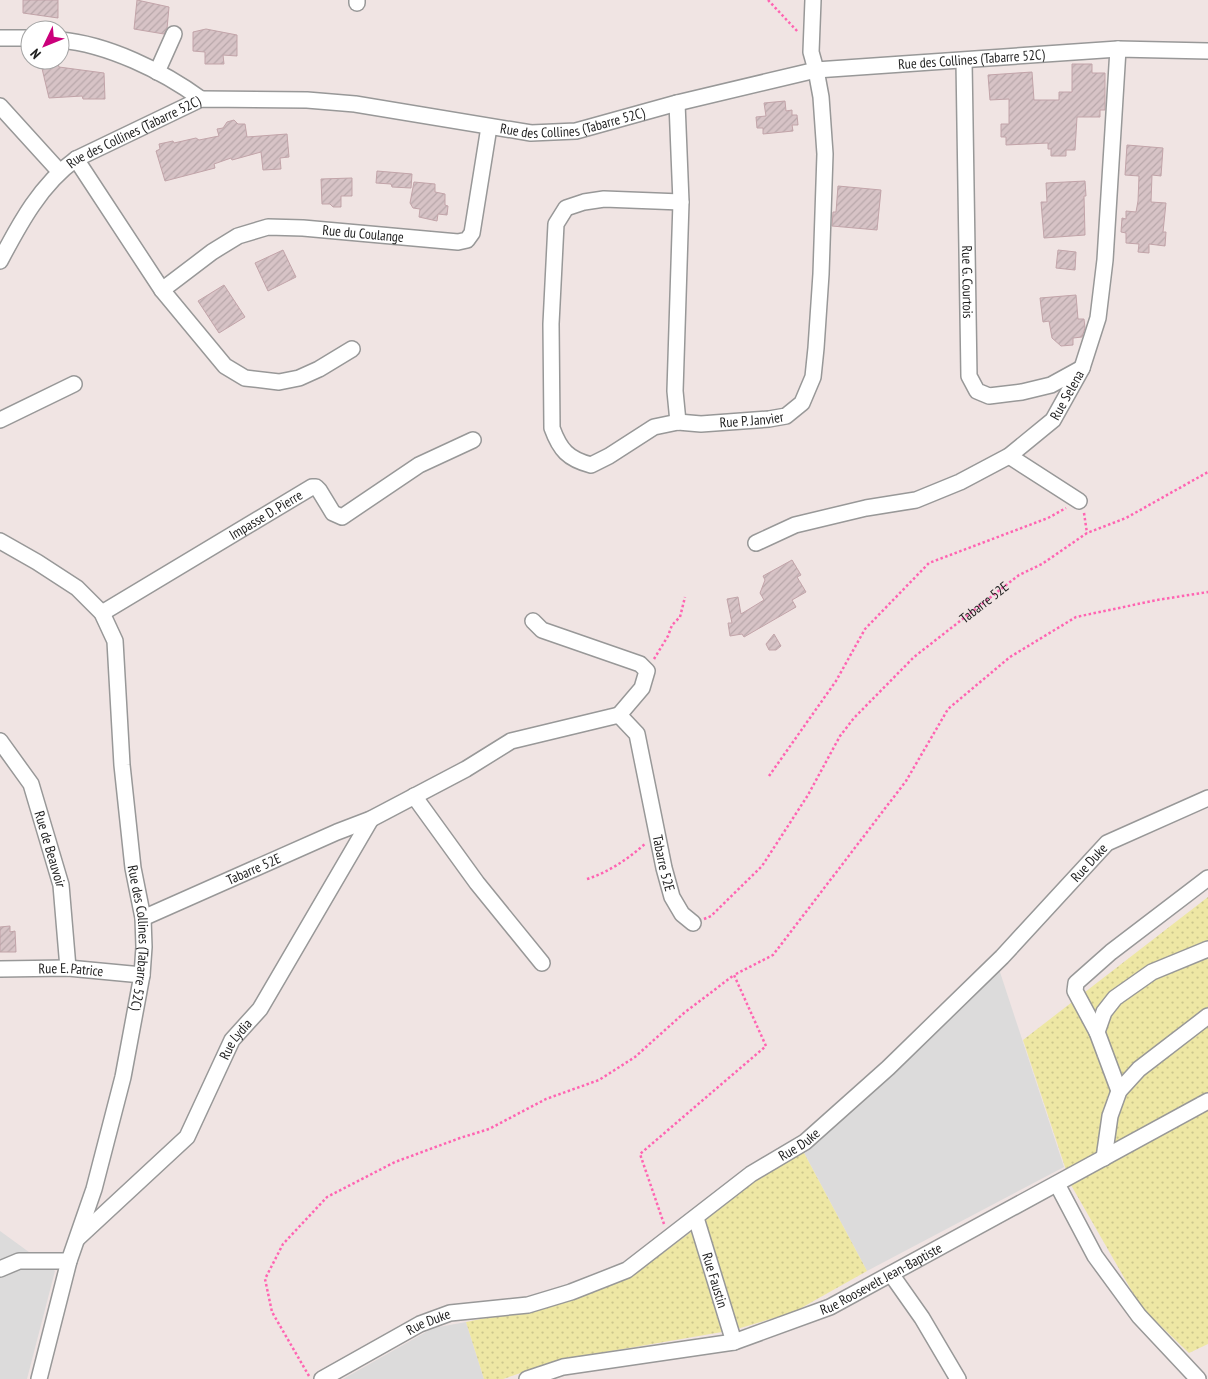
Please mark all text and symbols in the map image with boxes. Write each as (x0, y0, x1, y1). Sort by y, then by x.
north arrow (20, 20, 70, 70)
text: N (26, 45, 45, 63)
street label: Rue des Collines (Tabarre 52C) (897, 45, 1046, 73)
street label: Rue des Collines (Tabarre 52C) (63, 91, 204, 172)
street label: Rue des Collines (Tabarre 52C) (499, 103, 647, 142)
street label: Rue du Coulange (322, 221, 405, 246)
street label: Rue G. Courtois (958, 245, 977, 319)
street label: Rue Selena (1046, 367, 1088, 423)
street label: Rue P. Janvier (719, 408, 785, 432)
street label: Impasse D. Pierre (226, 486, 306, 544)
street label: Tabarre 52E (956, 578, 1012, 627)
street label: Rue de Beauvoir (31, 809, 70, 888)
street label: Tabarre 52E (649, 833, 679, 893)
street label: Rue Duke (1067, 839, 1111, 886)
street label: Tabarre 52E (224, 849, 284, 889)
street label: Rue des Collines (Tabarre 52C) (124, 864, 153, 1013)
street label: Rue E. Patrice (38, 959, 104, 980)
street label: Rue Lydia (215, 1015, 256, 1063)
street label: Rue Duke (775, 1124, 824, 1165)
street label: Rue Roosevelt Jean-Baptiste (818, 1239, 945, 1319)
street label: Rue Faustin (698, 1250, 732, 1310)
street label: Rue Duke (403, 1305, 453, 1339)

